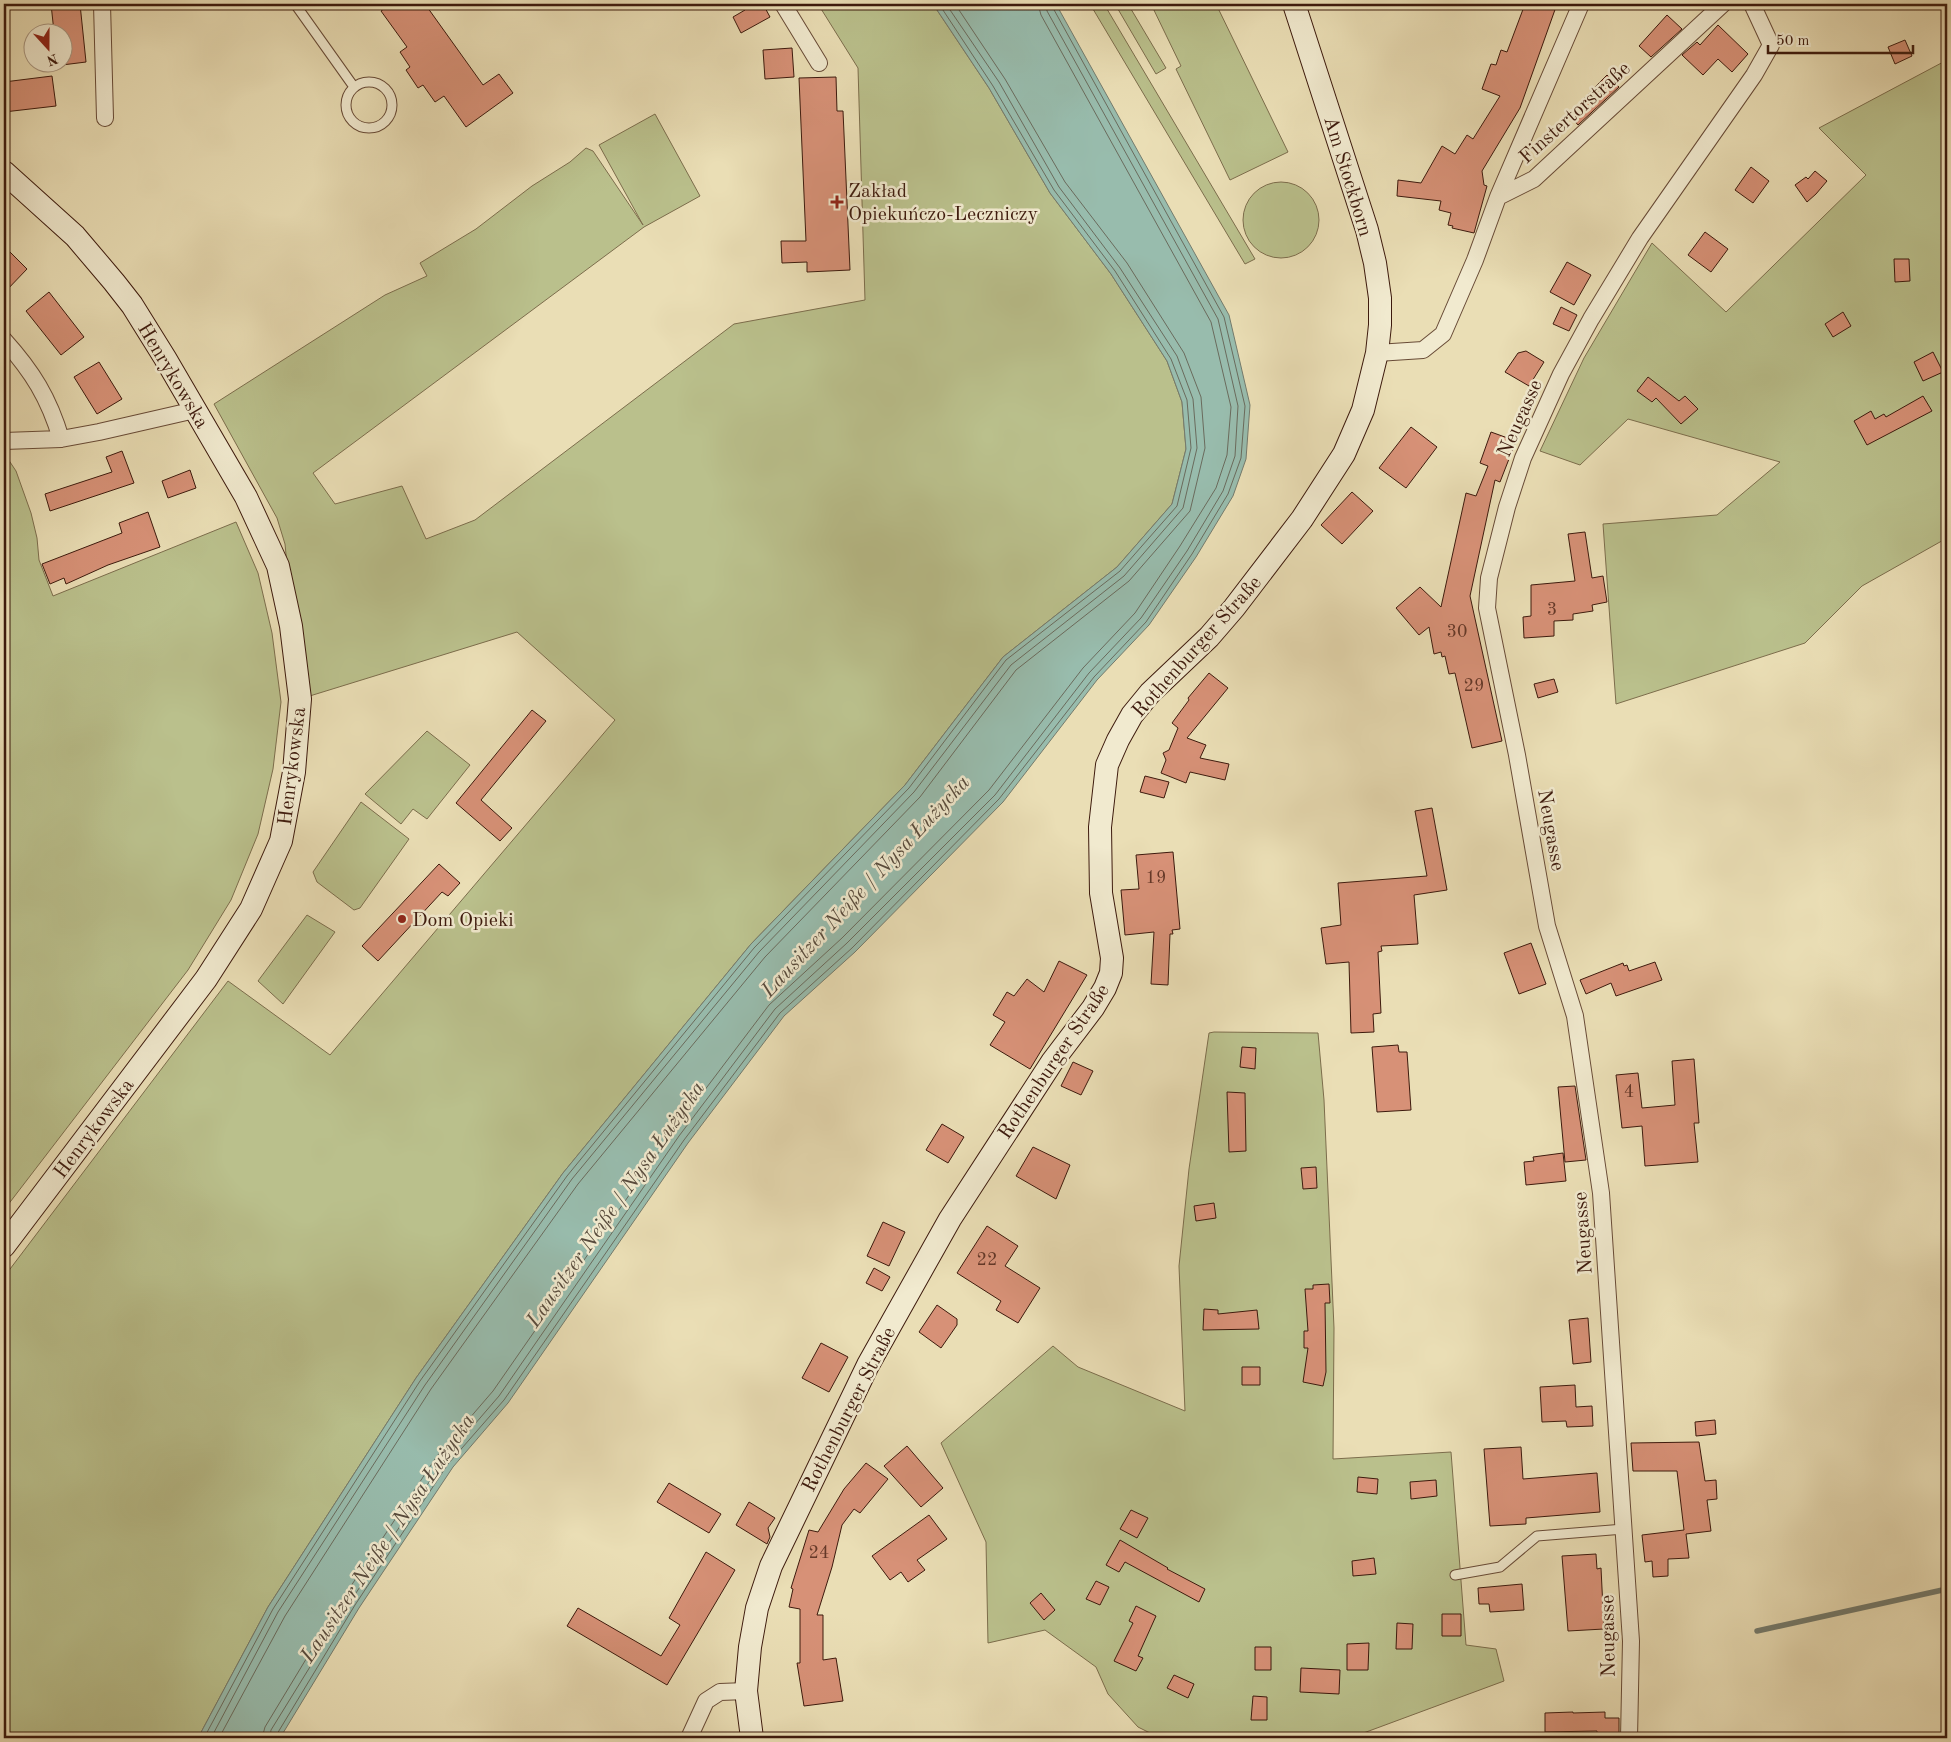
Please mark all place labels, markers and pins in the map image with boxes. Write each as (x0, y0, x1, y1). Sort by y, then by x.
place label: Zakład Opiekuńczo-Leczniczy (848, 182, 1039, 225)
marker: Zakład Opiekuńczo-Leczniczy (830, 195, 844, 209)
place label: Dom Opieki (412, 911, 514, 931)
marker: Dom Opieki (396, 913, 408, 925)

